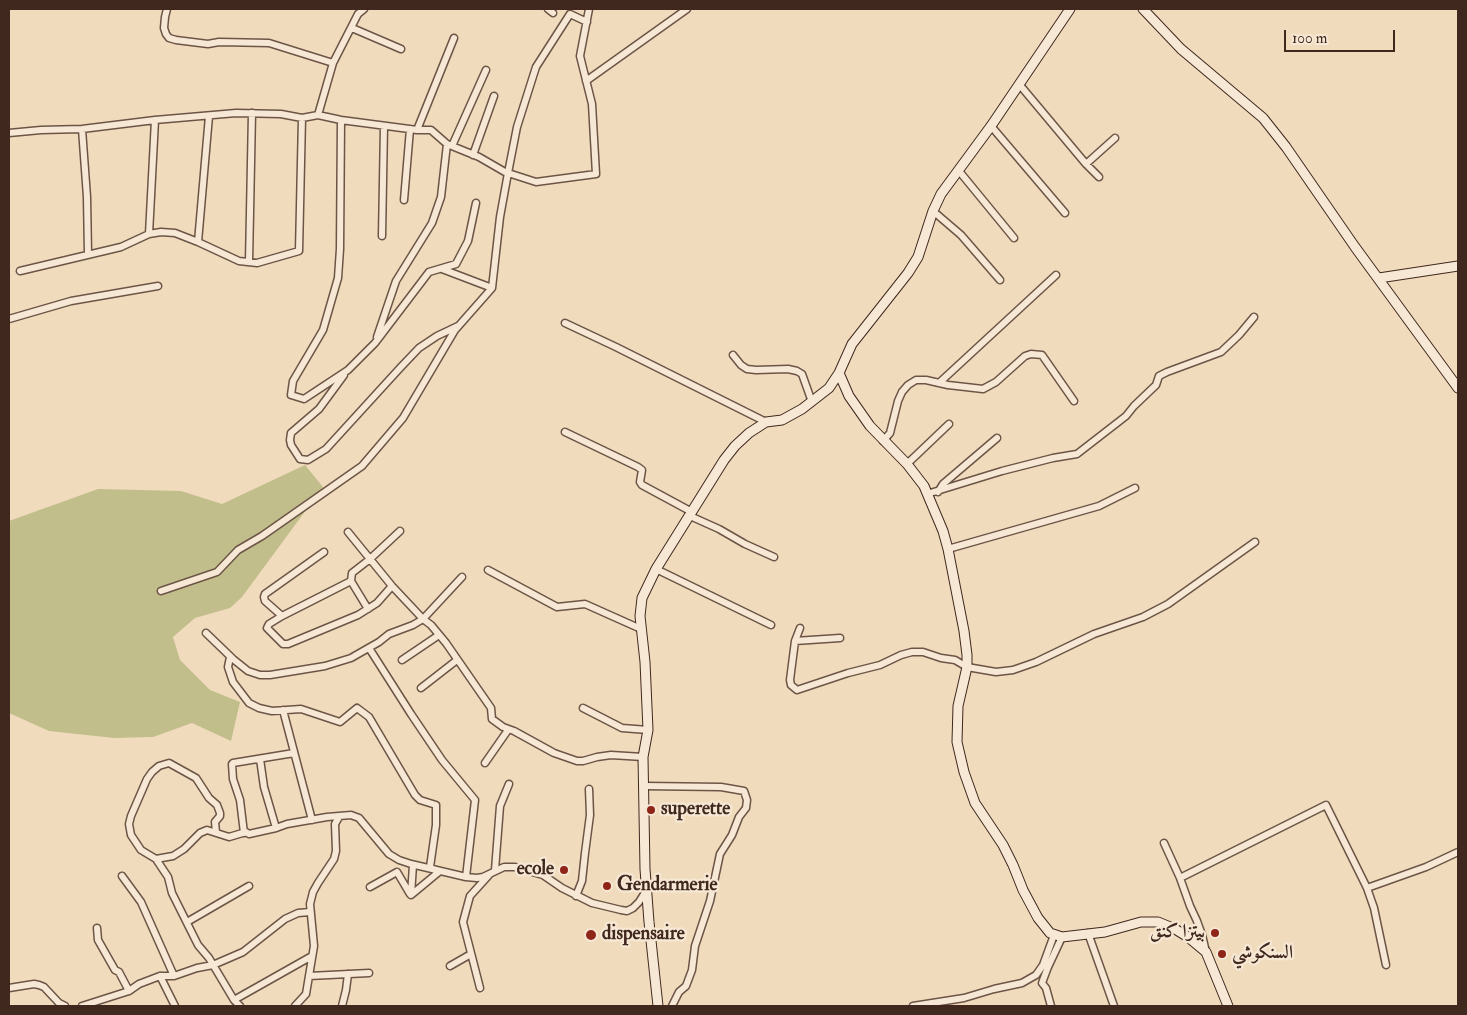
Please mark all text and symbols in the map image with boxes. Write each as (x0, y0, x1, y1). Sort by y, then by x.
scale bar (1287, 20, 1398, 52)
text: 100 m (1292, 29, 1327, 48)
place label: superette (661, 799, 730, 821)
marker: superette (645, 804, 657, 816)
place label: ecole (517, 859, 554, 881)
marker: ecole (558, 864, 570, 876)
place label: Gendarmerie (617, 875, 718, 897)
marker: Gendarmerie (601, 880, 613, 892)
place label: بيتزا كنق (1150, 922, 1205, 944)
place label: dispensaire (602, 924, 685, 946)
marker: بيتزا كنق (1209, 927, 1221, 939)
marker: dispensaire (584, 928, 598, 942)
place label: السنكوشي (1232, 943, 1293, 965)
marker: السنكوشي (1216, 948, 1228, 960)

